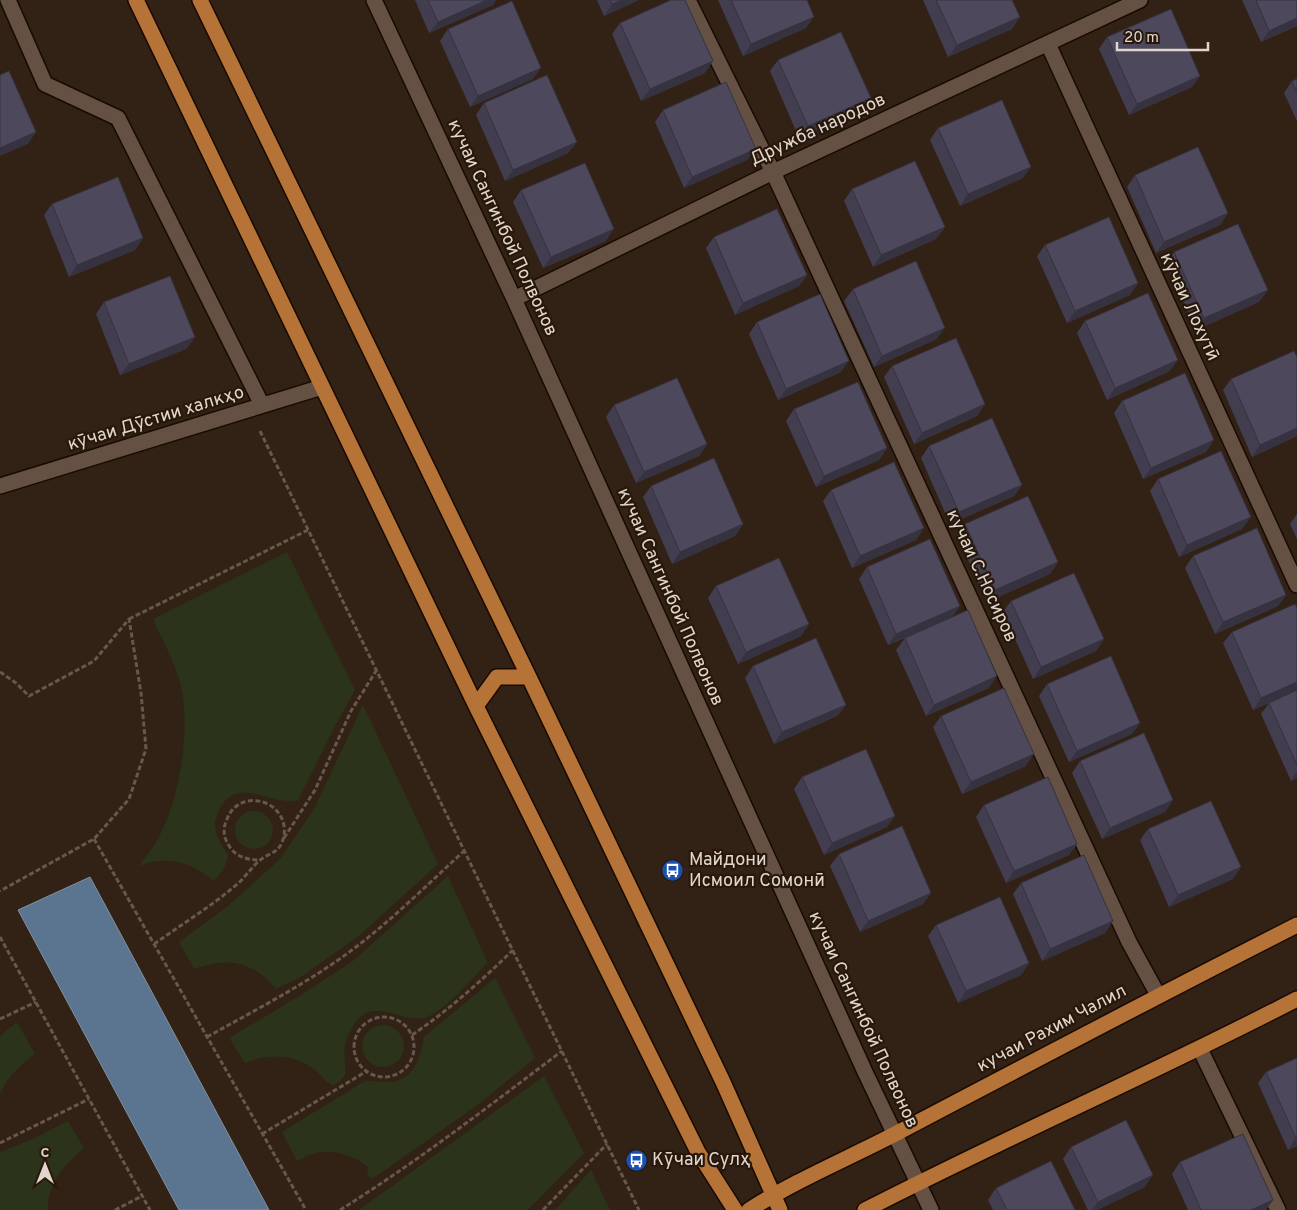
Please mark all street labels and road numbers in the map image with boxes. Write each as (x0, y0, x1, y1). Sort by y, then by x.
street label: Дружба народов (746, 88, 890, 172)
street label: кучаи Сангинбой Полвонов (442, 116, 562, 340)
street label: кӯчаи Лохутӣ (1154, 249, 1224, 365)
street label: кӯчаи Дӯстии халкҳо (65, 381, 247, 457)
street label: кучаи Сангинбой Полвонов (611, 484, 729, 710)
street label: кучаи С.Носиров (940, 506, 1022, 646)
street label: кучаи Сангинбой Полвонов (803, 908, 923, 1132)
street label: кучаи Рахим Чалил (973, 980, 1131, 1078)

